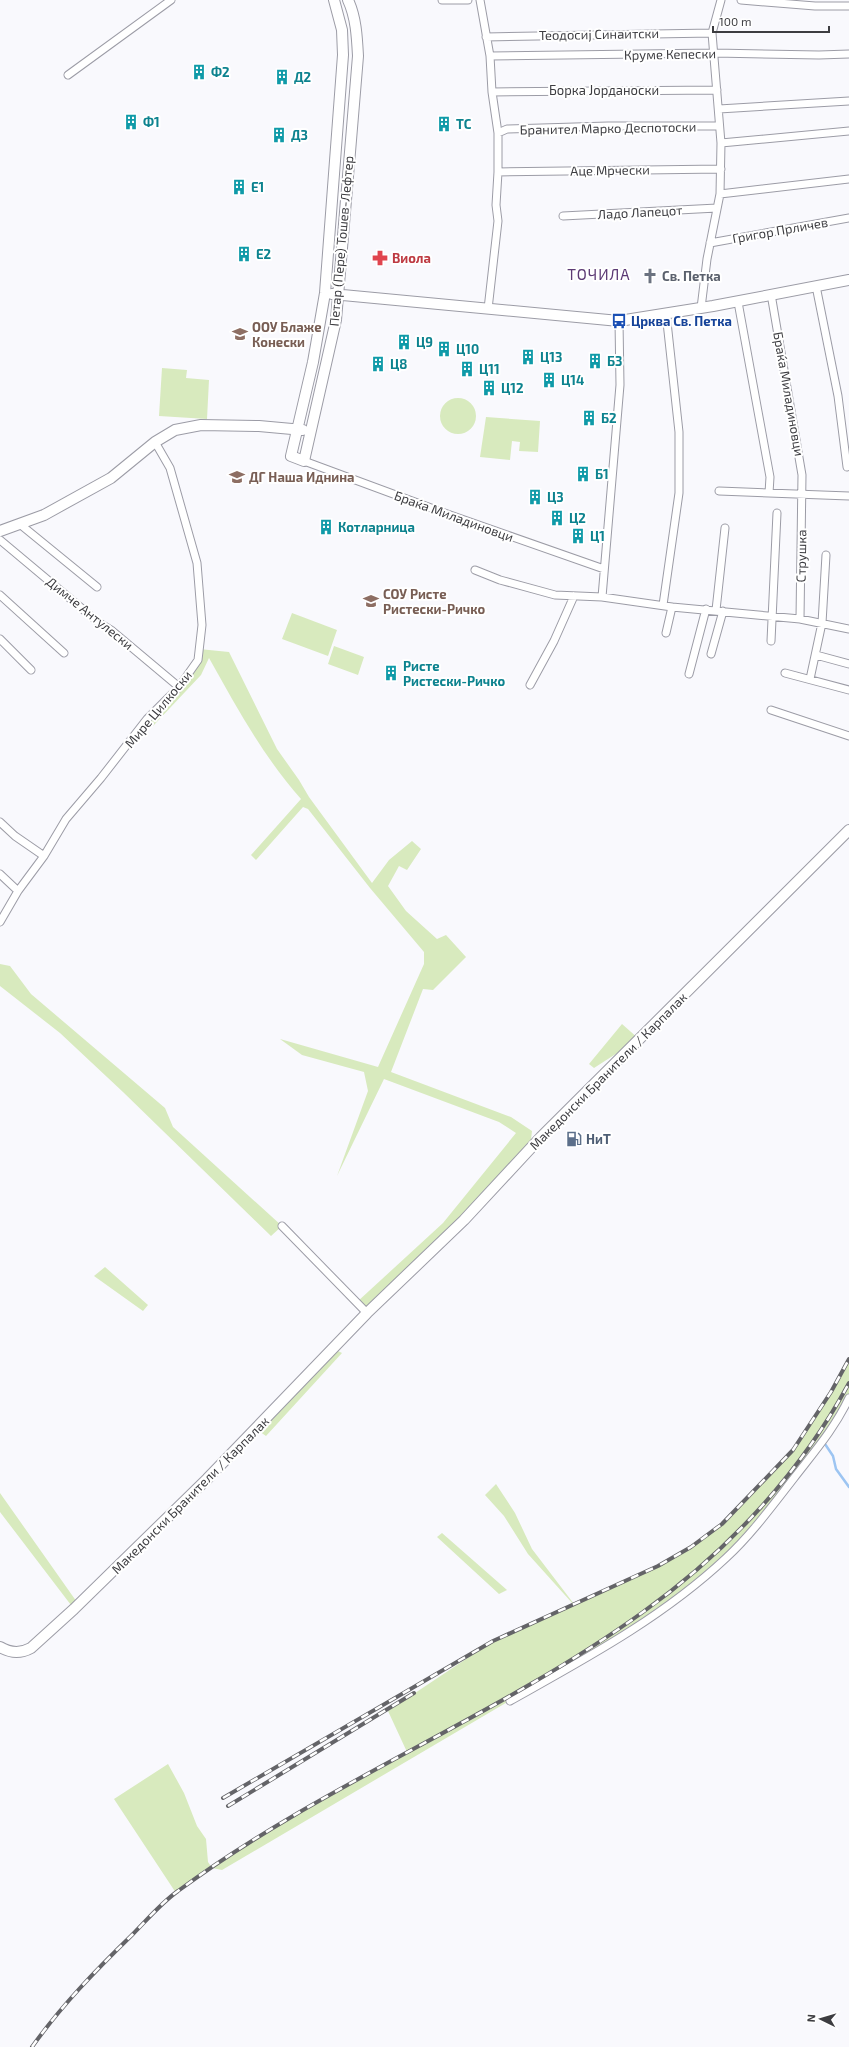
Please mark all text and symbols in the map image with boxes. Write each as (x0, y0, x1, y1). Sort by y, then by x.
scale bar (713, 8, 829, 34)
text: 100 m (719, 14, 751, 28)
street label: Теодосиј Синаитски (539, 25, 659, 43)
street label: Круме Кепески (624, 45, 716, 63)
building icon: Ф2 (190, 63, 208, 81)
place label: Ф2 (211, 64, 230, 80)
building icon: Д2 (273, 68, 291, 86)
place label: Д2 (294, 69, 311, 85)
street label: Борка Јорданоски (549, 82, 659, 98)
building icon: Ф1 (122, 113, 140, 131)
place label: Ф1 (143, 114, 160, 130)
building icon: ТС (435, 115, 453, 133)
place label: ТС (456, 116, 472, 132)
street label: Бранител Марко Деспотоски (520, 118, 696, 138)
building icon: Д3 (270, 126, 288, 144)
place label: Д3 (291, 127, 308, 143)
street label: Петар (Пере) Тошев-Лефтер (326, 155, 356, 327)
street label: Аце Мрчески (570, 161, 650, 179)
building icon: Е1 (230, 178, 248, 196)
place label: Е1 (251, 179, 264, 195)
street label: Ладо Лапецот (597, 202, 683, 222)
street label: Григор Прличев (731, 214, 829, 246)
building icon: Е2 (235, 245, 253, 263)
place label: Е2 (256, 246, 271, 262)
pharmacy icon: Виола (371, 249, 389, 267)
place label: Виола (392, 250, 431, 266)
district label: ТОЧИЛА (567, 265, 631, 283)
church icon: Св. Петка (641, 267, 659, 285)
place label: Св. Петка (662, 268, 721, 284)
bus stop icon: Црква Св. Петка (610, 312, 628, 330)
place label: Црква Св. Петка (631, 313, 732, 329)
place label: ООУ Блаже Конески (252, 319, 322, 350)
school or university icon: ООУ Блаже Конески (231, 325, 249, 343)
street label: Браќа Миладиновци (770, 331, 808, 457)
building icon: Ц9 (395, 333, 413, 351)
place label: Ц9 (416, 334, 433, 350)
building icon: Ц10 (435, 340, 453, 358)
place label: Ц10 (456, 341, 479, 357)
building icon: Ц13 (519, 348, 537, 366)
place label: Ц13 (540, 349, 562, 365)
building icon: Б3 (586, 352, 604, 370)
place label: Б3 (607, 353, 622, 369)
building icon: Ц8 (369, 355, 387, 373)
place label: Ц8 (390, 356, 407, 372)
building icon: Ц11 (458, 360, 476, 378)
place label: Ц11 (479, 361, 500, 377)
building icon: Ц14 (540, 371, 558, 389)
place label: Ц14 (561, 372, 584, 388)
building icon: Ц12 (480, 379, 498, 397)
place label: Ц12 (501, 380, 523, 396)
building icon: Б2 (580, 409, 598, 427)
place label: Б2 (601, 410, 617, 426)
building icon: Б1 (574, 465, 592, 483)
place label: Б1 (595, 466, 609, 482)
school or university icon: ДГ Наша Иднина (228, 468, 246, 486)
place label: ДГ Наша Иднина (249, 469, 355, 485)
street label: Браќа Миладиновци (392, 487, 516, 545)
building icon: Ц3 (526, 488, 544, 506)
place label: Ц3 (547, 489, 564, 505)
building icon: Ц2 (548, 509, 566, 527)
place label: Ц2 (569, 510, 586, 526)
building icon: Котларница (317, 518, 335, 536)
place label: Котларница (338, 519, 415, 535)
building icon: Ц1 (569, 527, 587, 545)
place label: Ц1 (590, 528, 605, 544)
street label: Струшка (793, 529, 809, 583)
street label: Димче Антулески (43, 573, 137, 653)
place label: СОУ Ристе Ристески-Ричко (383, 586, 486, 617)
school or university icon: СОУ Ристе Ристески-Ричко (362, 592, 380, 610)
place label: Ристе Ристески-Ричко (403, 658, 506, 689)
building icon: Ристе Ристески-Ричко (382, 664, 400, 682)
street label: Мире Цилкоски (121, 667, 195, 751)
street label: Македонски Бранители / Карпалак (526, 989, 690, 1153)
fuel station icon: НиТ (565, 1130, 583, 1148)
place label: НиТ (586, 1131, 611, 1147)
street label: Македонски Бранители / Карпалак (108, 1413, 272, 1577)
north arrow (801, 1999, 841, 2039)
text: N (804, 2014, 817, 2023)

